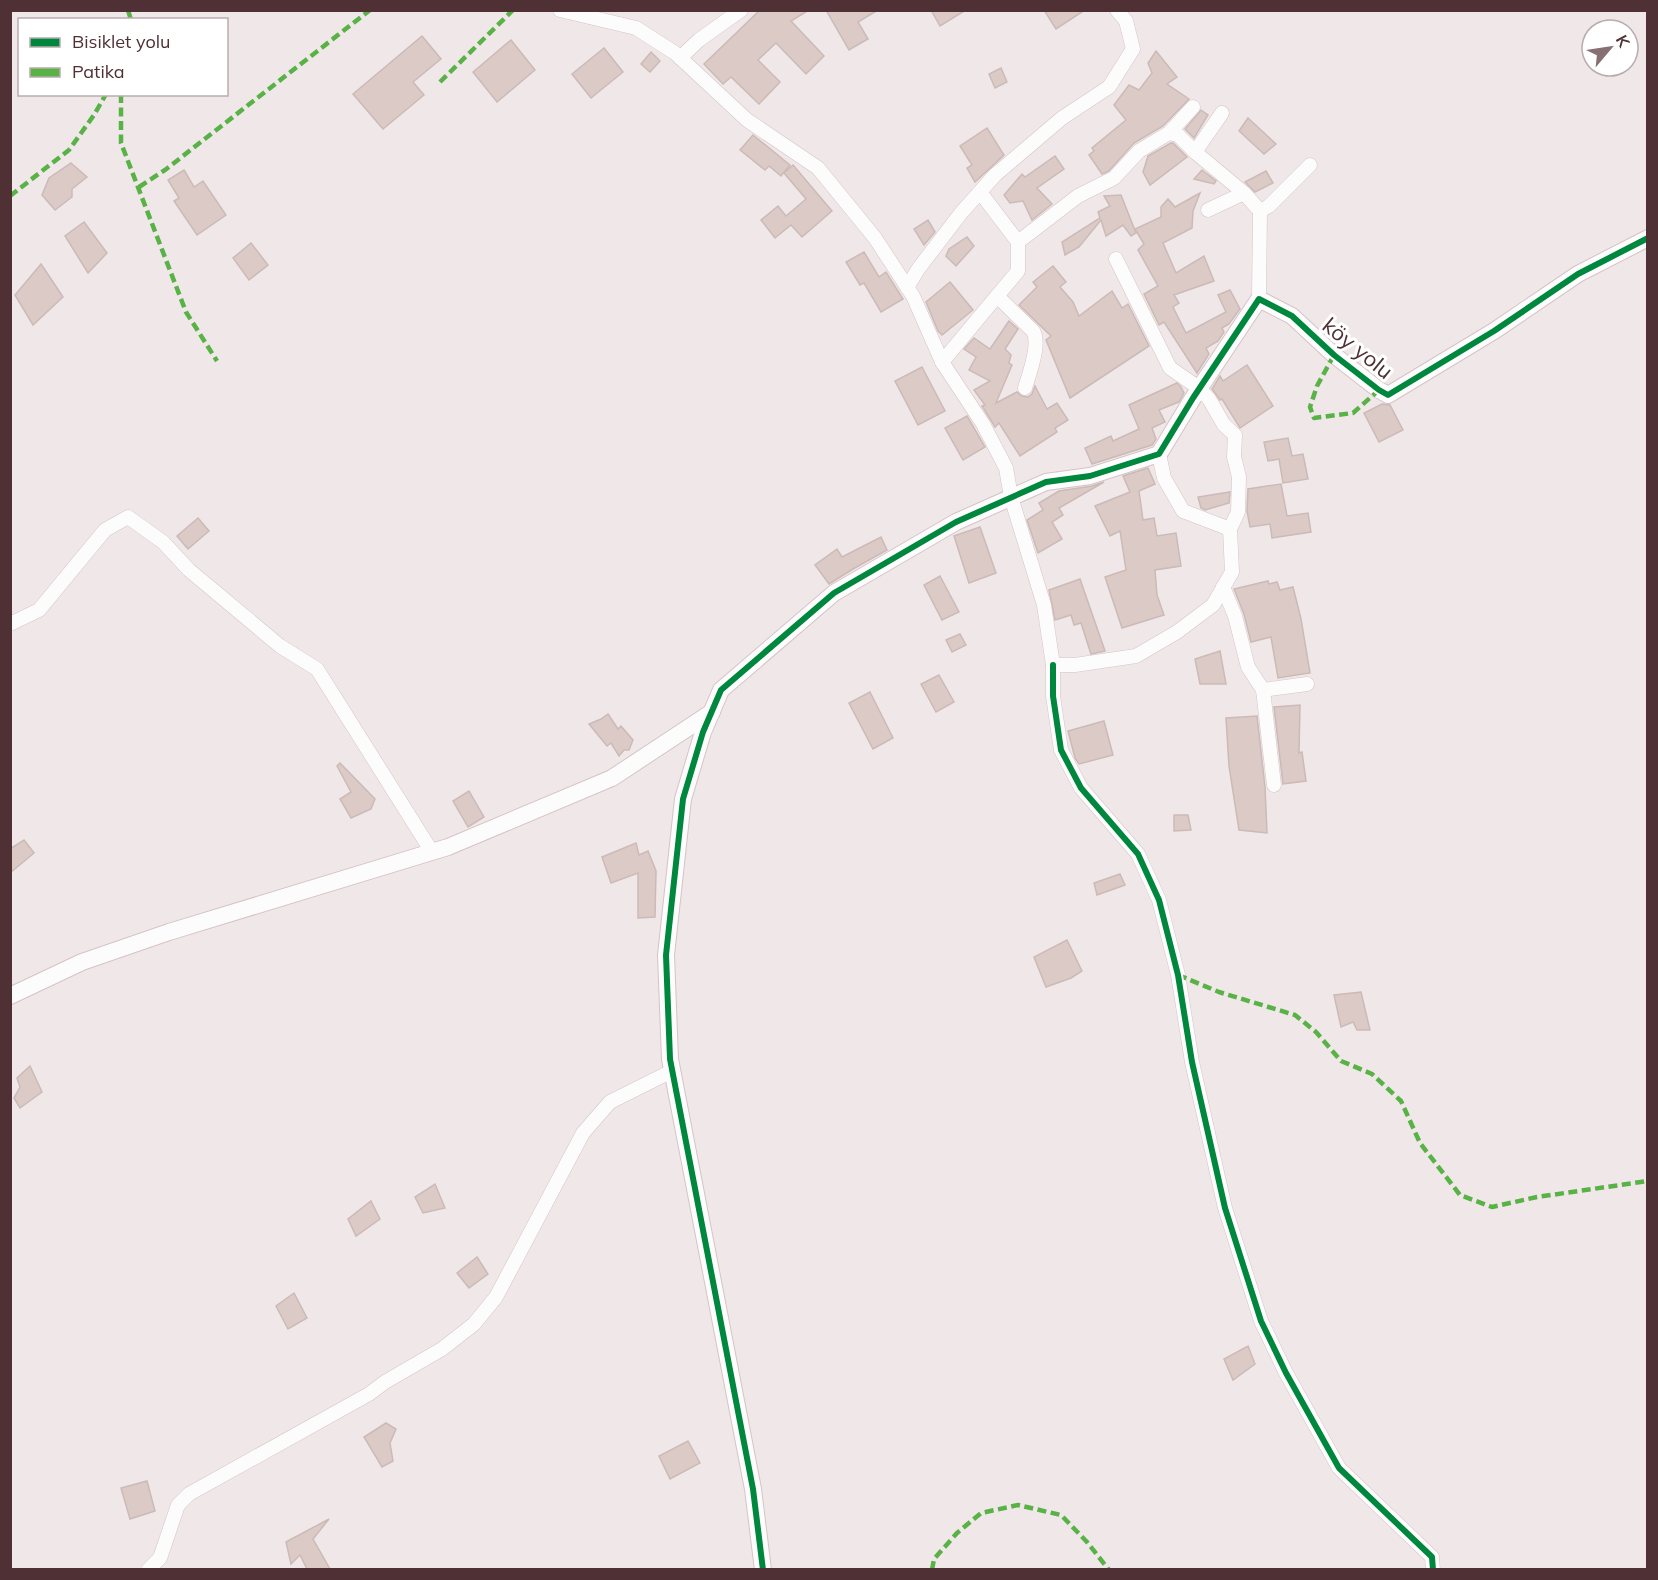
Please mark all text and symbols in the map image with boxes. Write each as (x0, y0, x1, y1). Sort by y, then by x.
legend (18, 18, 228, 96)
north arrow (1580, 18, 1640, 78)
text: Bisiklet yolu (72, 30, 170, 53)
text: K (1612, 31, 1635, 51)
text: Patika (72, 60, 125, 83)
street label: köy yolu (1317, 311, 1399, 385)

